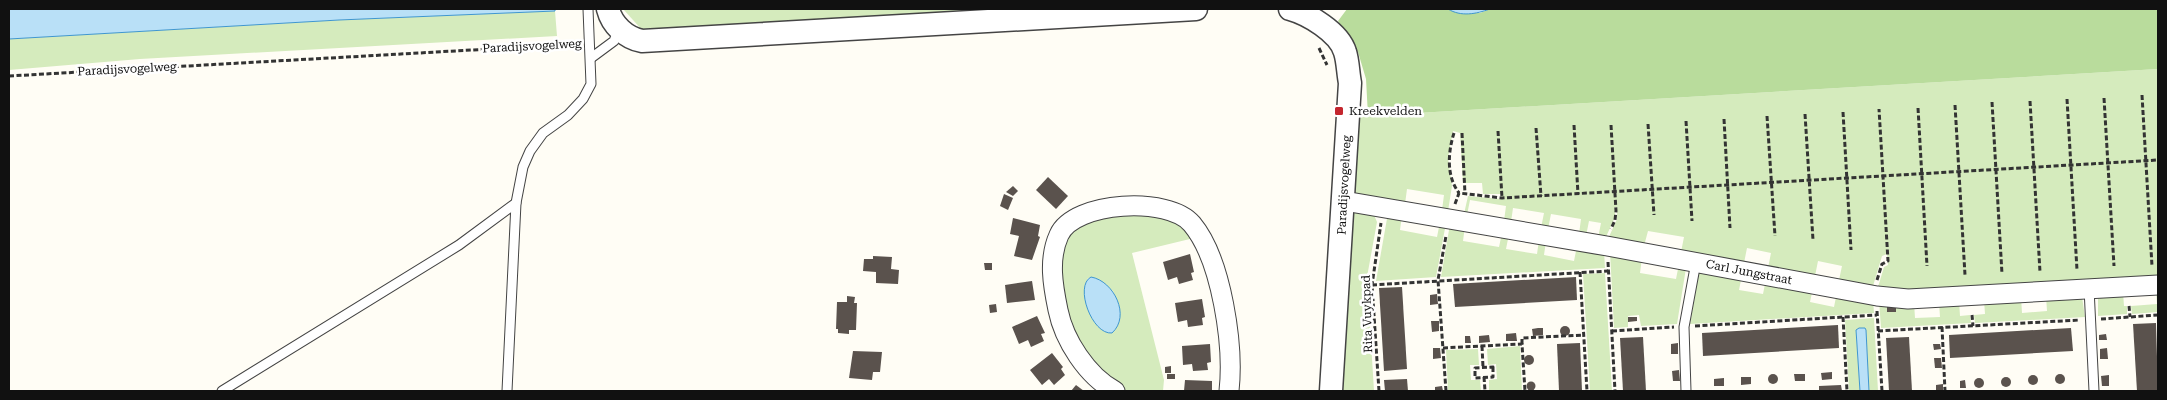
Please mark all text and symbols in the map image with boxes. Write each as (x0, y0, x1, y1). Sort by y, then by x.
street label: Paradijsvogelweg (482, 36, 582, 56)
street label: Paradijsvogelweg (77, 59, 177, 79)
place label: Kreekvelden (1349, 104, 1422, 118)
marker: Kreekvelden (1333, 105, 1345, 117)
street label: Paradijsvogelweg (1334, 135, 1354, 235)
street label: Carl Jungstraat (1705, 257, 1794, 287)
street label: Rita Vuykpad (1359, 274, 1375, 353)

